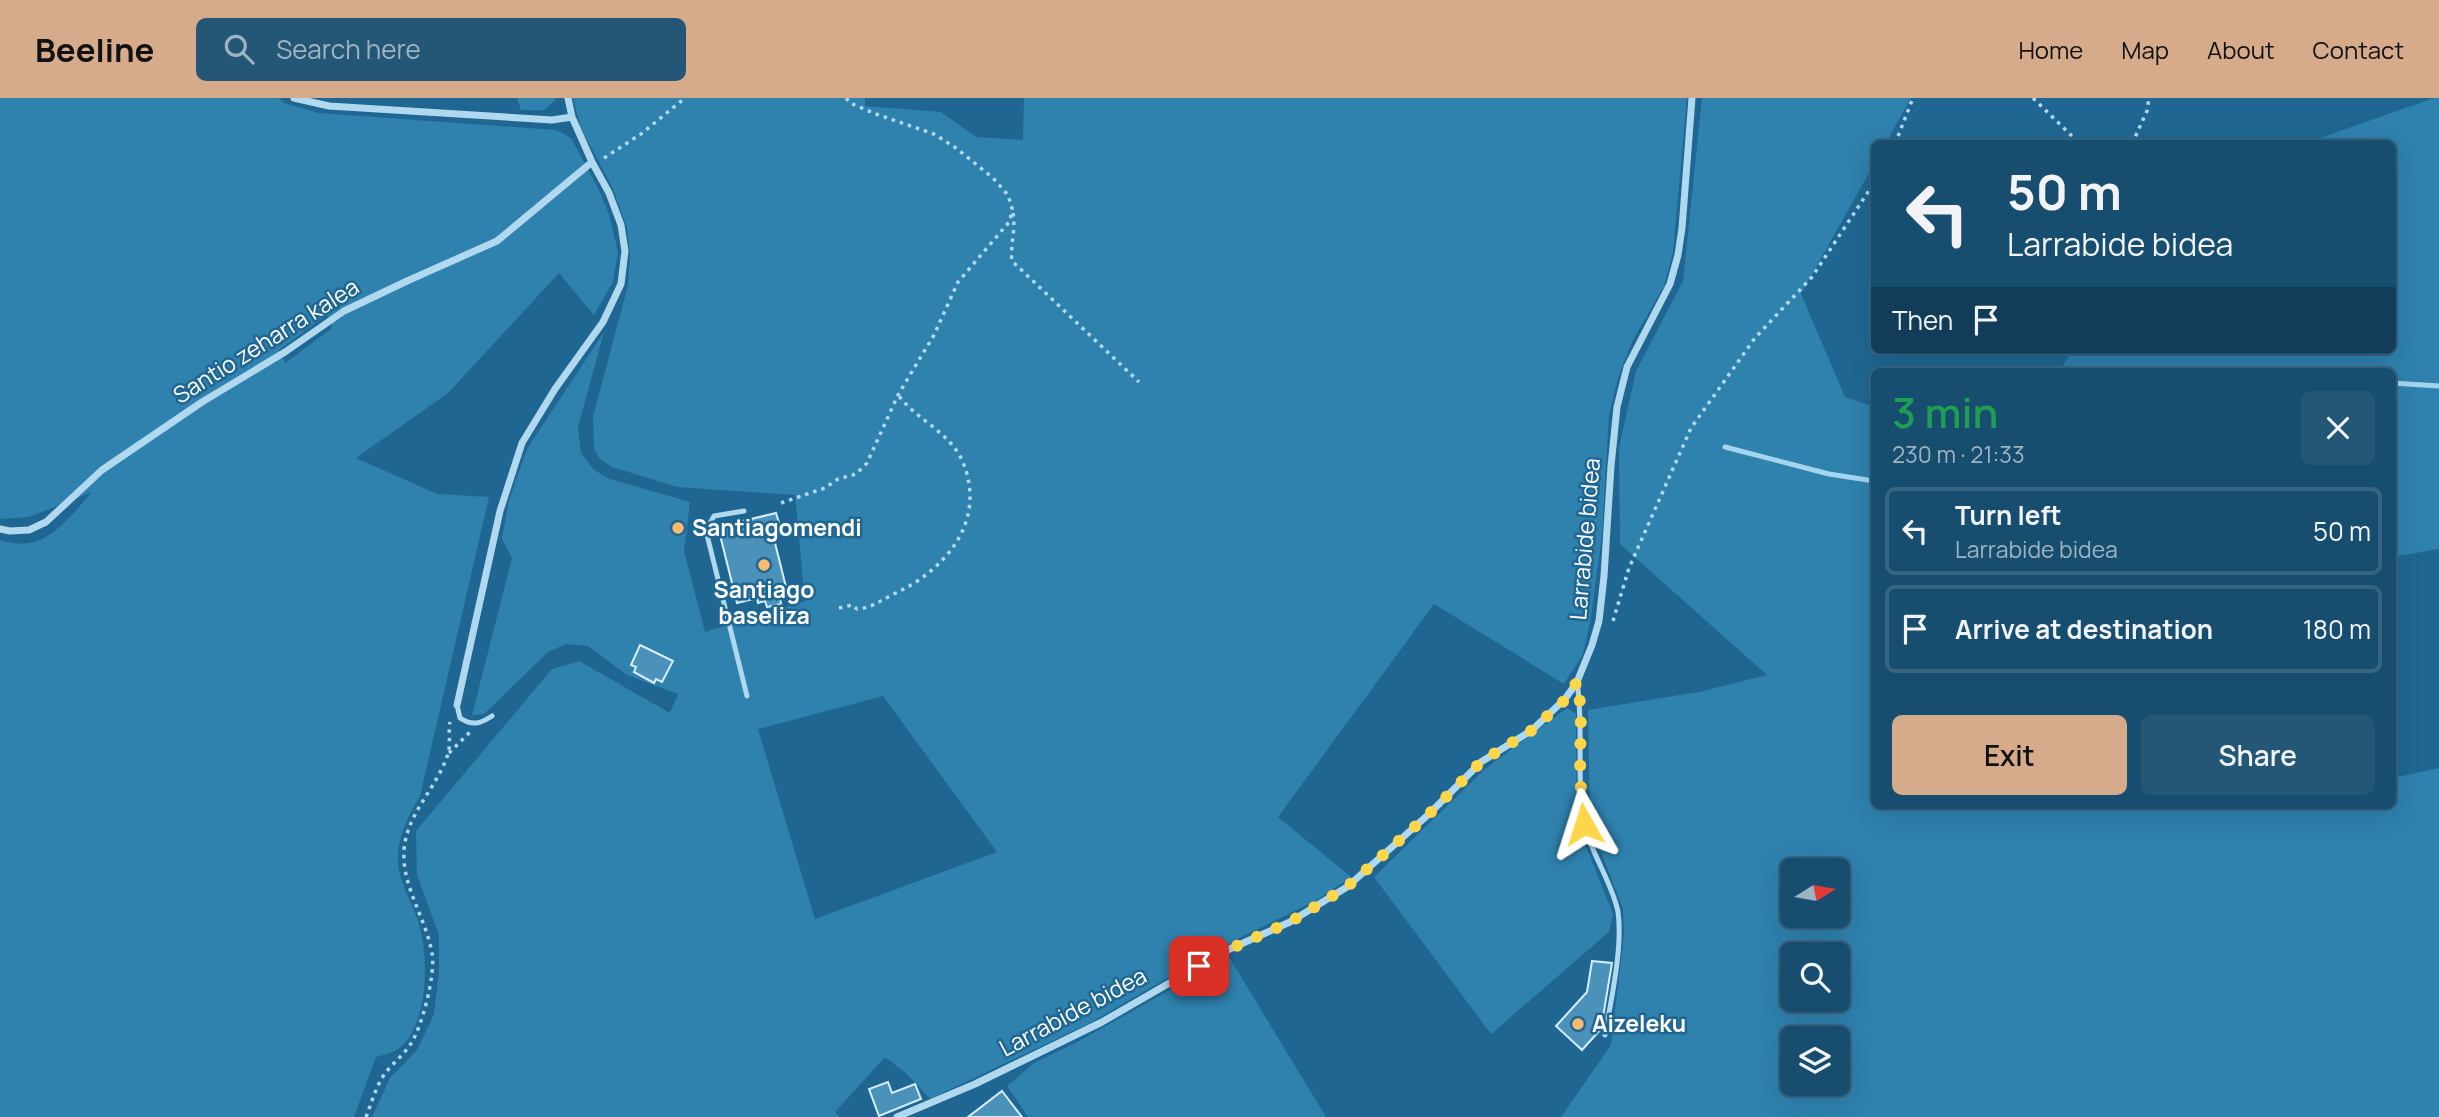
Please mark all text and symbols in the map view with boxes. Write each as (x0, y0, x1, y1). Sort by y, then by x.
search box (196, 18, 686, 81)
text: Beeline (35, 27, 154, 72)
icon: search (220, 30, 258, 68)
text: Search here (276, 31, 421, 67)
text: Home (2018, 33, 2083, 66)
text: Map (2121, 33, 2169, 66)
text: About (2207, 33, 2275, 66)
text: Contact (2313, 33, 2404, 66)
text: 50 m (2007, 158, 2122, 225)
icon: left (1892, 168, 1983, 259)
text: Larrabide bidea (2007, 222, 2233, 266)
street label: Santio zeharra kalea (166, 270, 365, 410)
icon: arrive (1967, 301, 2005, 339)
text: Then (1892, 302, 1953, 338)
text: 3 min (1892, 383, 1998, 441)
button: close (2301, 391, 2375, 465)
text: 230 m · 21:33 (1892, 438, 2025, 470)
street label: Larrabide bidea (1561, 456, 1607, 621)
text: Turn left (1955, 497, 2062, 533)
place label: Santiagomendi (692, 511, 862, 543)
icon: left (1896, 512, 1934, 550)
text: 50 m (2313, 513, 2371, 549)
marker: Santiagomendi (670, 520, 686, 536)
text: Larrabide bidea (1955, 533, 2118, 565)
marker: Santiago baseliza (756, 557, 772, 573)
place label: Santiago baseliza (714, 573, 814, 631)
icon: arrive (1896, 610, 1934, 648)
text: Arrive at destination (1955, 611, 2213, 647)
text: 180 m (2303, 611, 2371, 647)
button: Exit (1892, 715, 2127, 795)
button: Share (2141, 715, 2375, 795)
position arrow (1547, 787, 1621, 861)
north arrow (1780, 858, 1850, 928)
map controls (1780, 858, 1850, 1096)
pin (1169, 936, 1229, 996)
button: search (1780, 942, 1850, 1012)
icon: arrive (1180, 947, 1218, 985)
street label: Larrabide bidea (993, 959, 1152, 1063)
place label: Aizeleku (1592, 1007, 1686, 1039)
marker: Aizeleku (1570, 1016, 1586, 1032)
button: layers (1780, 1026, 1850, 1096)

